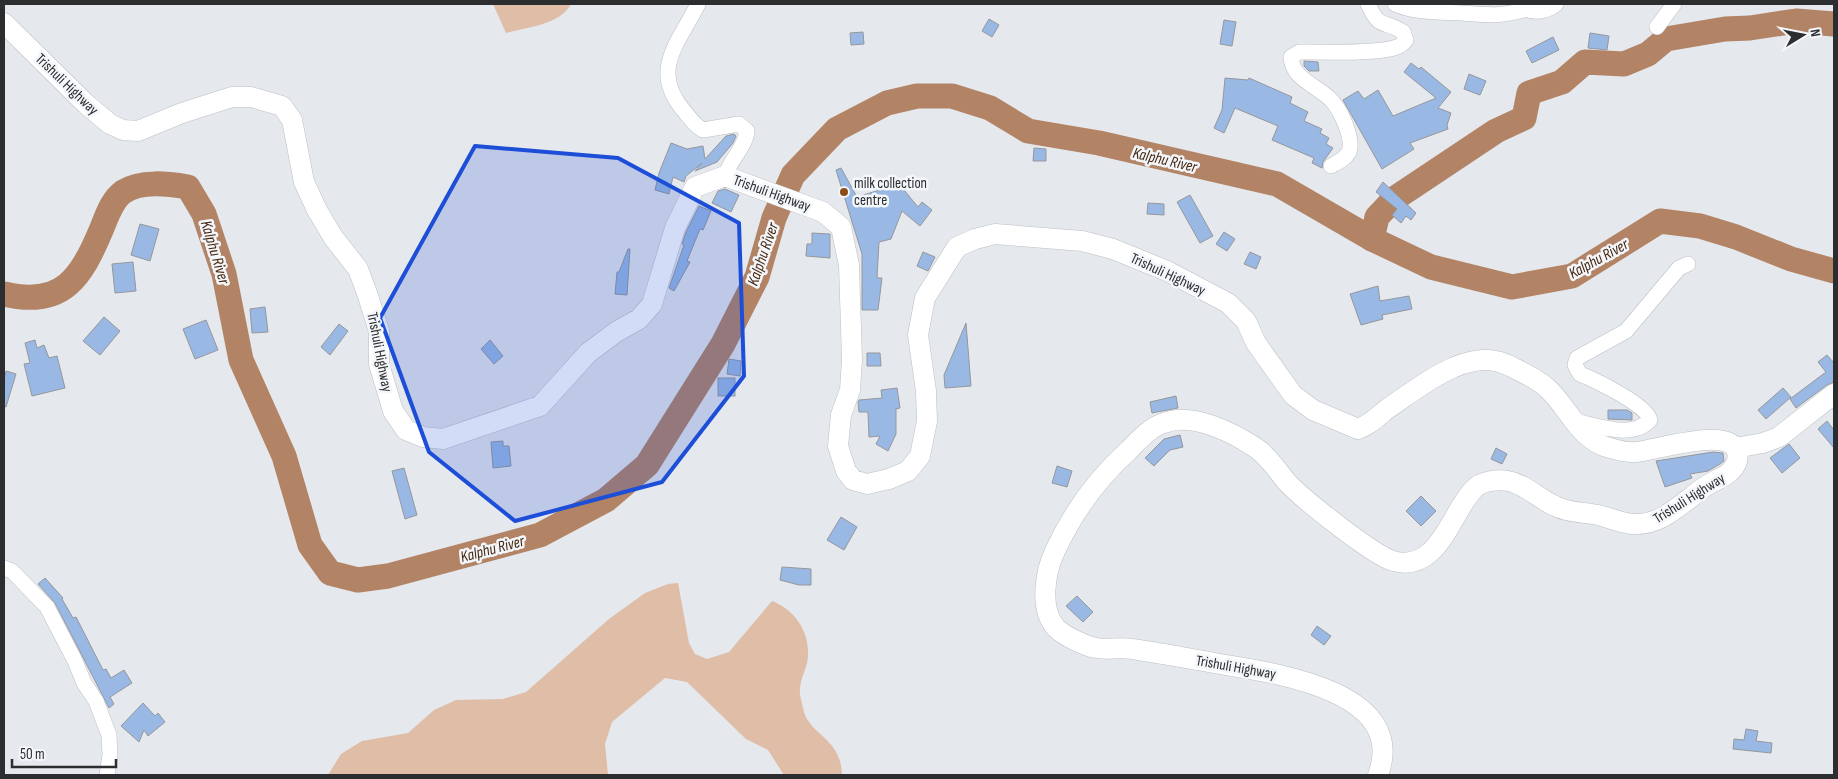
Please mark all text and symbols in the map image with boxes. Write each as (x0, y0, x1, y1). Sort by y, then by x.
north arrow (1778, 10, 1828, 60)
text: N (1806, 28, 1824, 38)
street label: Trishuli Highway (31, 49, 103, 119)
water label: Kalphu River (1131, 144, 1199, 177)
street label: Trishuli Highway (731, 171, 813, 216)
place label: milk collection centre (854, 174, 927, 210)
marker: milk collection centre (838, 186, 850, 198)
water label: Kalphu River (196, 218, 233, 287)
water label: Kalphu River (744, 220, 783, 288)
water label: Kalphu River (1566, 235, 1632, 283)
street label: Trishuli Highway (1127, 249, 1209, 300)
street label: Trishuli Highway (362, 311, 397, 394)
street label: Trishuli Highway (1650, 469, 1729, 528)
water label: Kalphu River (458, 532, 527, 567)
street label: Trishuli Highway (1194, 651, 1278, 684)
scale bar (12, 736, 116, 768)
text: 50 m (20, 745, 45, 764)

